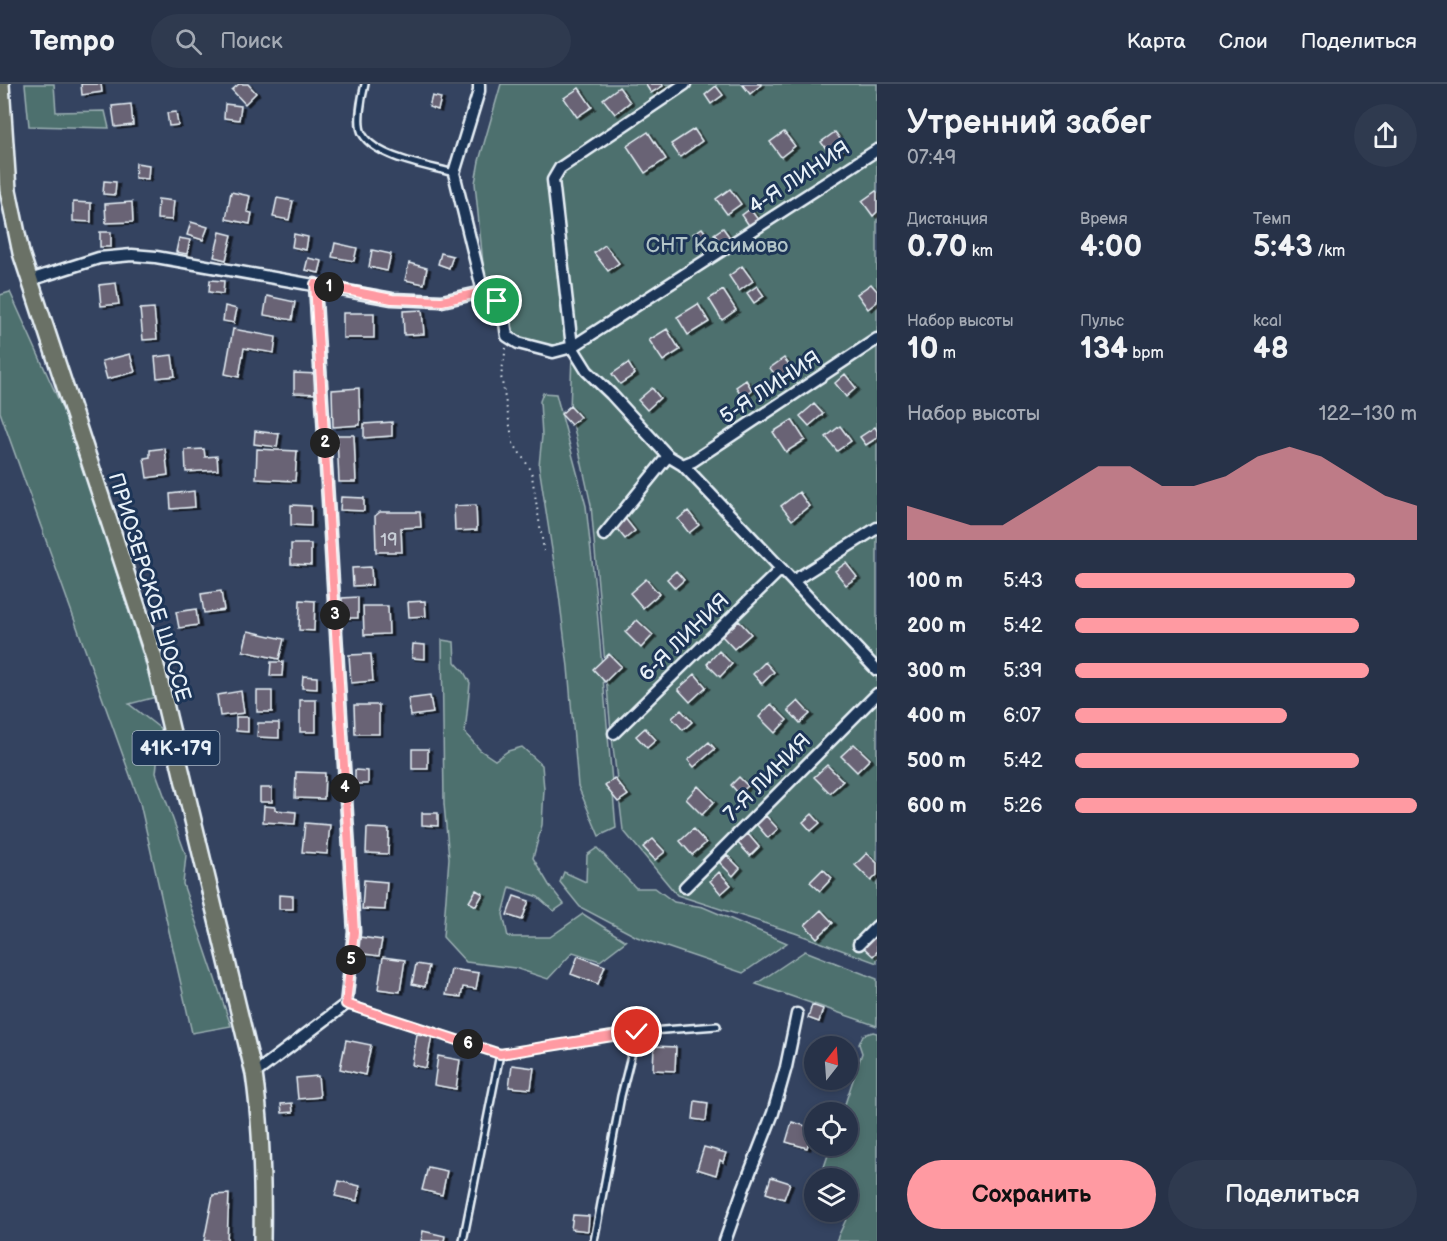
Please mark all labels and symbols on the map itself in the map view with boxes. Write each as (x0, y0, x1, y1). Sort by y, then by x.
street label: 4-Я ЛИНИЯ (744, 135, 855, 219)
park label: СНТ Касимово (646, 233, 788, 258)
pin: 1 (314, 272, 344, 302)
pin (471, 275, 522, 326)
street label: 5-Я ЛИНИЯ (715, 346, 825, 429)
pin: 2 (310, 428, 340, 458)
street label: ПРИОЗЕРСКОЕ ШОССЕ (103, 470, 196, 705)
house number: 19 (380, 530, 398, 551)
street label: 6-Я ЛИНИЯ (634, 588, 735, 687)
pin: 3 (320, 600, 350, 630)
street label: 7-Я ЛИНИЯ (719, 729, 816, 826)
road number: 41К-179 (132, 731, 219, 765)
pin: 4 (330, 773, 360, 803)
pin: 5 (336, 945, 366, 975)
pin (611, 1006, 662, 1057)
pin: 6 (453, 1029, 483, 1059)
north arrow (804, 1036, 858, 1090)

